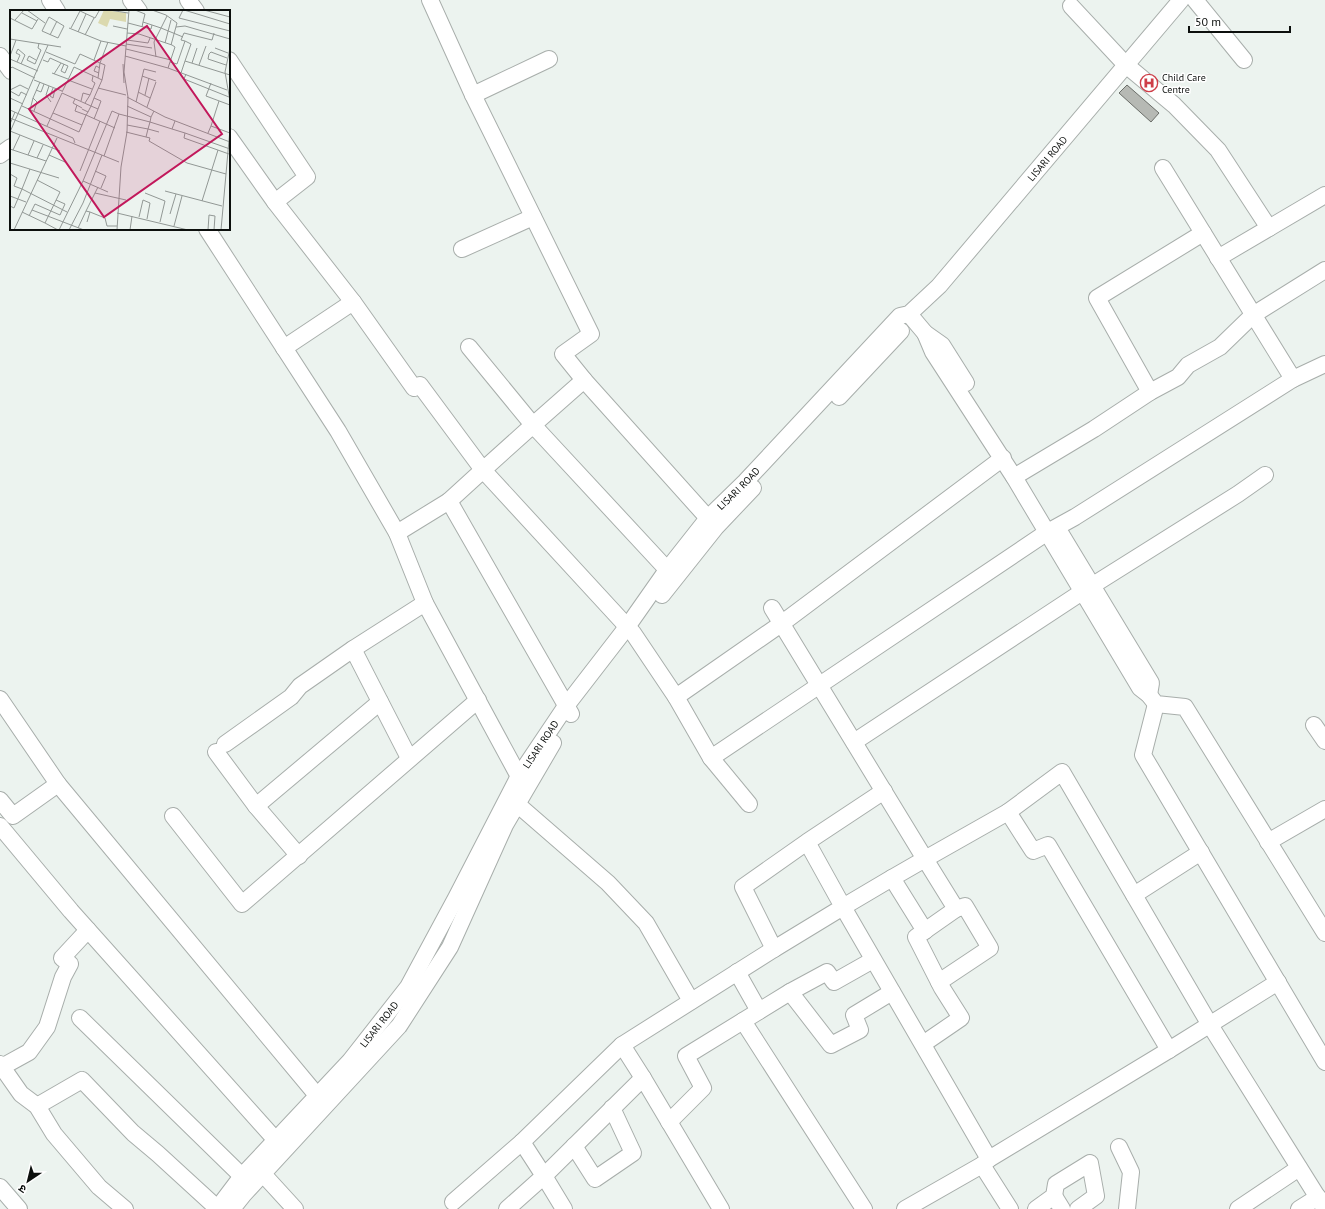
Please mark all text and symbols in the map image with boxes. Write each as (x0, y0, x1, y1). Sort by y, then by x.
scale bar (1189, 8, 1290, 34)
inset map (10, 10, 230, 230)
text: 50 m (1195, 14, 1221, 29)
place label: Child Care Centre (1162, 71, 1206, 96)
hospital icon: Child Care Centre (1139, 73, 1159, 93)
street label: LISARI ROAD (1025, 133, 1070, 184)
street label: LISARI ROAD (714, 464, 763, 513)
street label: LISARI ROAD (520, 718, 562, 771)
street label: LISARI ROAD (357, 999, 401, 1050)
north arrow (8, 1161, 48, 1201)
text: उ (15, 1181, 29, 1197)

